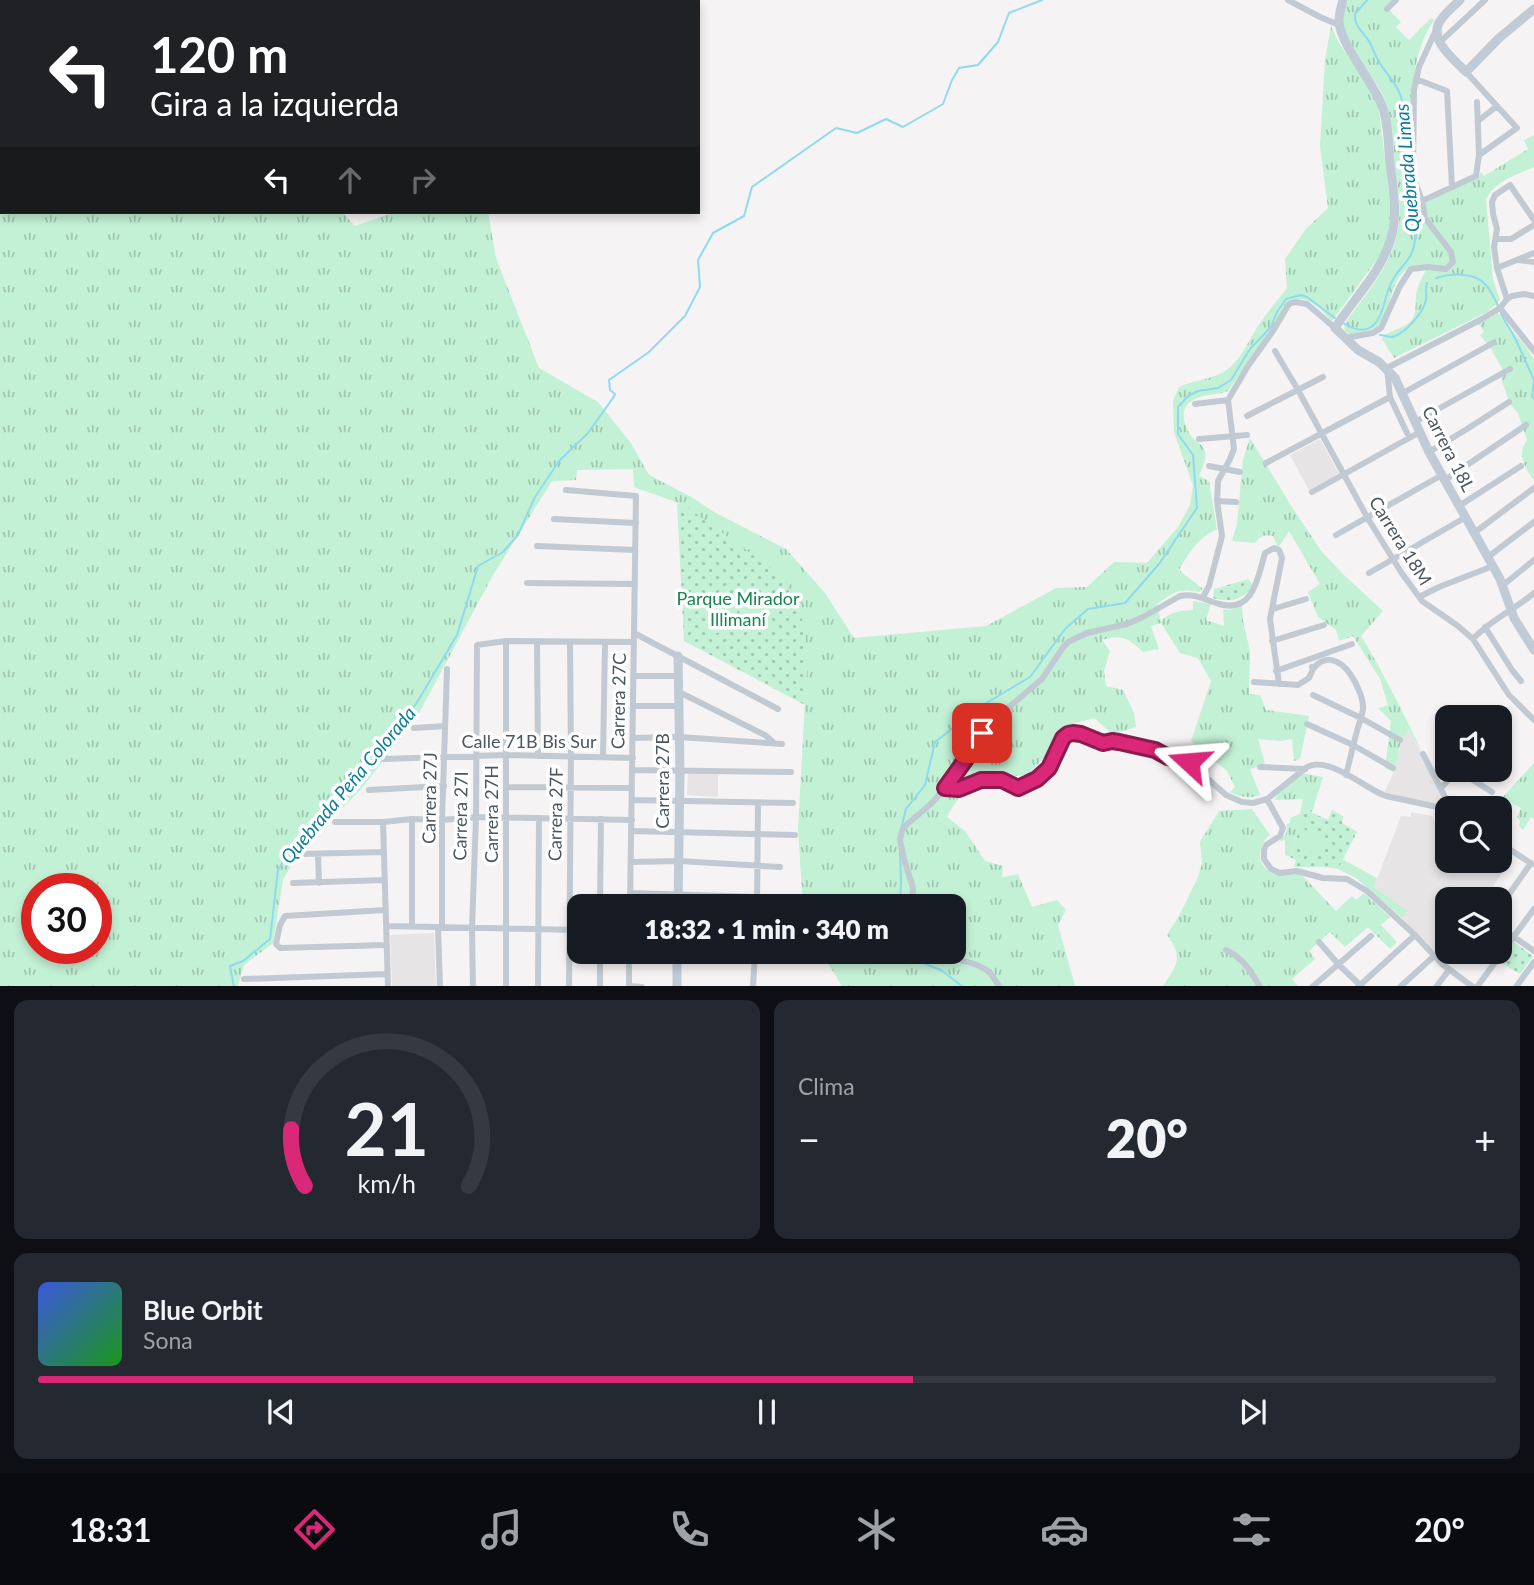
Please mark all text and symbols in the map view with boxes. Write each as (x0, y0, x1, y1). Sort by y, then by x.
text: 120 m (150, 25, 288, 83)
icon: left (35, 28, 126, 119)
text: Gira a la izquierda (150, 84, 399, 123)
water label: Quebrada Limas (1389, 102, 1424, 233)
icon: left (258, 161, 296, 199)
icon: ahead (331, 161, 369, 199)
icon: right (404, 161, 442, 199)
street label: Carrera 18L (1418, 402, 1480, 495)
street label: Carrera 18M (1365, 492, 1437, 589)
park label: Parque Mirador Illimaní (677, 587, 800, 630)
street label: Carrera 27C (606, 653, 630, 749)
water label: Quebrada Peña Colorada (275, 702, 420, 868)
pin (952, 703, 1012, 763)
map controls (1435, 705, 1512, 964)
button: sound (1435, 705, 1512, 782)
icon: arrive (963, 714, 1001, 752)
position arrow (1152, 725, 1226, 799)
street label: Calle 71B Bis Sur (461, 730, 597, 752)
street label: Carrera 27B (651, 733, 673, 829)
street label: Carrera 27J (417, 752, 441, 844)
street label: Carrera 27H (480, 765, 502, 863)
street label: Carrera 27F (543, 767, 567, 861)
street label: Carrera 27I (448, 771, 472, 861)
button: search (1435, 796, 1512, 873)
speed limit sign: 30 (21, 873, 112, 964)
button: layers (1435, 887, 1512, 964)
text: 18:32 · 1 min · 340 m (644, 913, 889, 945)
text: Clima (798, 1072, 855, 1100)
text: 21 (345, 1084, 429, 1172)
text: 20° (1106, 1107, 1188, 1169)
text: − (798, 1116, 820, 1162)
text: + (1474, 1116, 1496, 1162)
text: km/h (358, 1167, 416, 1197)
text: Blue Orbit (143, 1294, 263, 1326)
text: Sona (143, 1326, 193, 1354)
icon: previous (262, 1393, 300, 1431)
icon: pause (748, 1393, 786, 1431)
icon: next (1234, 1393, 1272, 1431)
icon: directions (290, 1505, 339, 1554)
icon: music (477, 1505, 526, 1554)
icon: phone (665, 1505, 714, 1554)
icon: climate (852, 1505, 901, 1554)
icon: car (1040, 1505, 1089, 1554)
icon: filters (1227, 1505, 1276, 1554)
text: 18:31 (69, 1510, 152, 1549)
text: 20° (1414, 1510, 1465, 1549)

